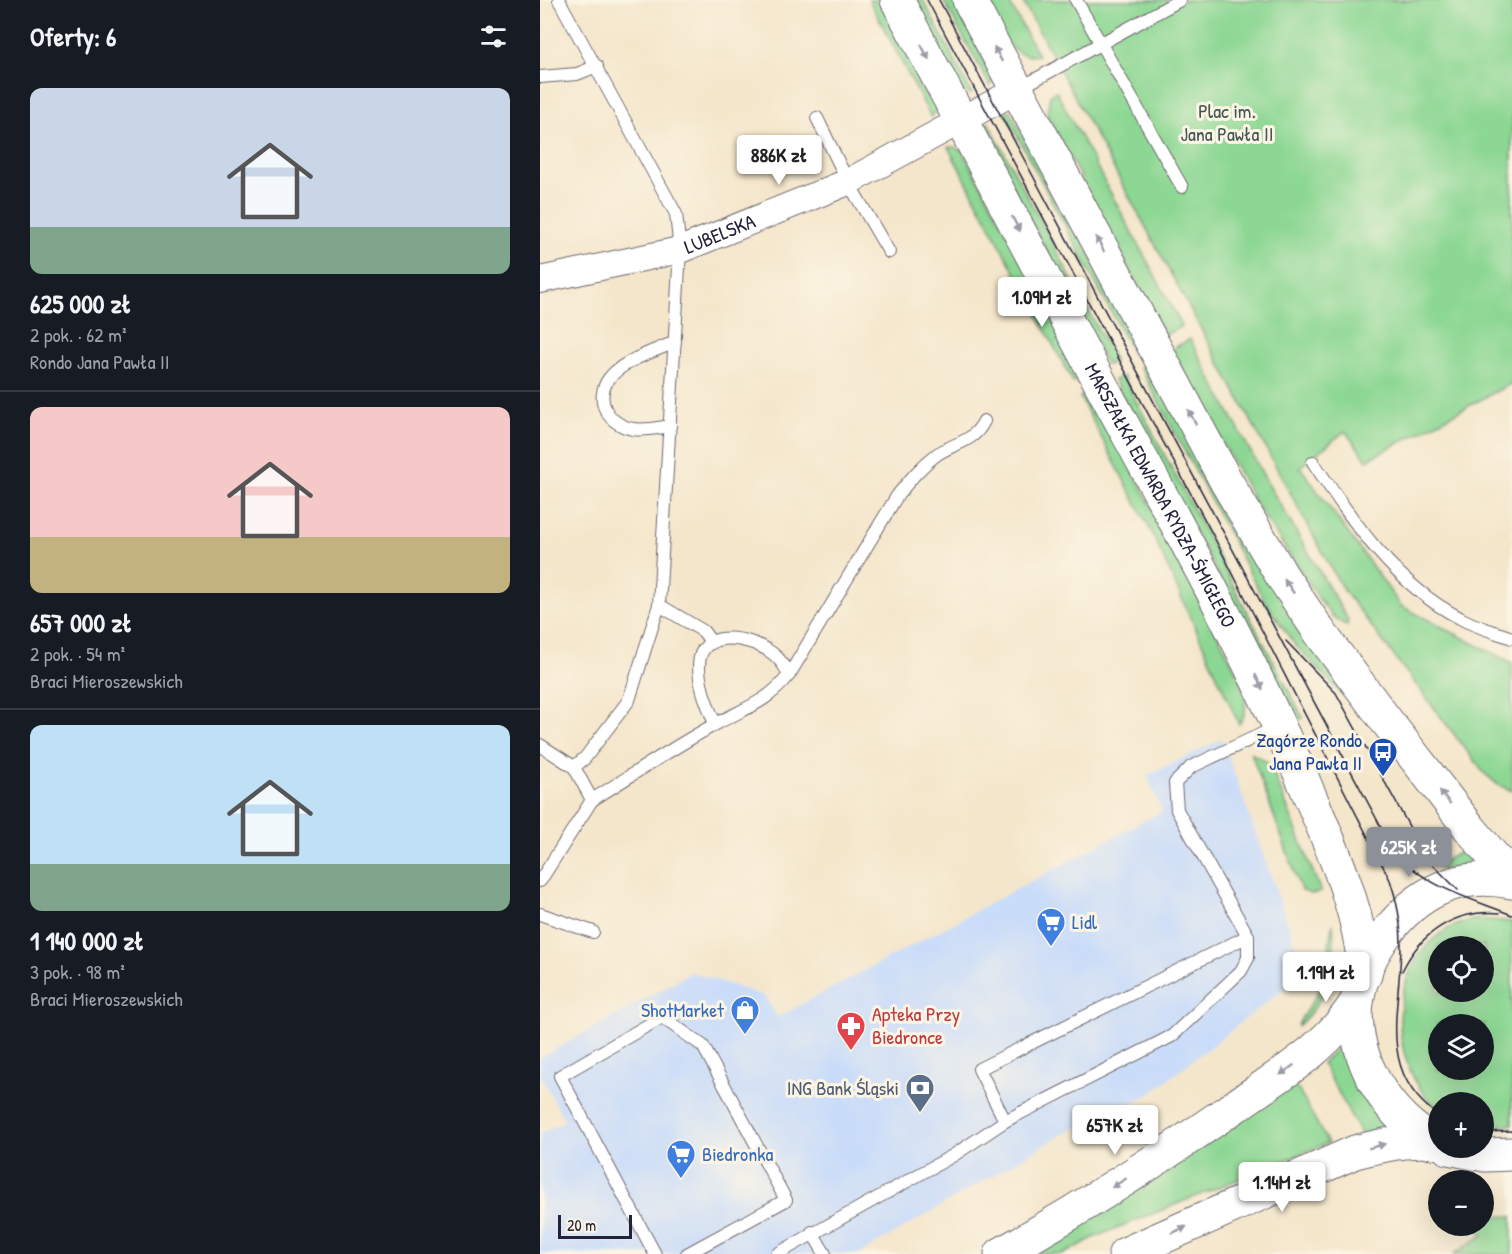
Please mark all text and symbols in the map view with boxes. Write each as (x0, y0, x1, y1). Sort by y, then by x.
text: Oferty: 6 (30, 19, 116, 54)
icon: filters (477, 20, 510, 53)
one-way arrow (920, 43, 930, 60)
one-way arrow (993, 45, 1003, 62)
park label: Plac im. Jana Pawła II (1181, 97, 1273, 147)
icon: home (216, 127, 324, 235)
pin: 886K zł (724, 135, 834, 186)
text: 886K zł (751, 141, 807, 168)
street label: LUBELSKA (680, 207, 759, 260)
one-way arrow (1011, 216, 1021, 233)
one-way arrow (1095, 236, 1105, 253)
pin: 1.09M zł (980, 277, 1104, 328)
text: 1.09M zł (1012, 283, 1072, 310)
text: 625 000 zł (30, 286, 131, 321)
text: 2 pok. · 62 m² (30, 321, 127, 348)
text: Rondo Jana Pawła II (30, 348, 170, 375)
street label: MARSZAŁKA EDWARDA RYDZA-ŚMIGŁEGO (1079, 358, 1243, 632)
one-way arrow (1187, 408, 1197, 425)
icon: home (216, 446, 324, 554)
one-way arrow (1283, 577, 1294, 594)
text: 657 000 zł (30, 605, 132, 640)
text: 2 pok. · 54 m² (30, 640, 125, 667)
text: Braci Mieroszewskich (30, 667, 183, 694)
one-way arrow (1255, 673, 1264, 690)
place label: Zagórze Rondo Jana Pawła II (1256, 726, 1362, 776)
bus stop icon: Zagórze Rondo Jana Pawła II (1367, 736, 1399, 778)
icon: home (216, 764, 324, 872)
one-way arrow (1439, 789, 1452, 805)
pin: 625K zł (1354, 827, 1464, 878)
text: 625K zł (1380, 833, 1438, 860)
supermarket icon: Lidl (1035, 906, 1067, 948)
place label: Lidl (1072, 908, 1098, 935)
text: 1 140 000 zł (30, 923, 144, 958)
map controls (1428, 936, 1494, 1236)
button: locate (1428, 936, 1494, 1002)
pin: 1.19M zł (1264, 952, 1388, 1003)
text: 3 pok. · 98 m² (30, 958, 125, 985)
text: 1.19M zł (1297, 958, 1355, 985)
text: Braci Mieroszewskich (30, 985, 183, 1012)
shop icon: ShotMarket (729, 994, 761, 1036)
place label: ShotMarket (641, 996, 725, 1023)
place label: Apteka Przy Biedronce (872, 1000, 960, 1050)
pharmacy icon: Apteka Przy Biedronce (835, 1010, 867, 1052)
button: layers (1428, 1014, 1494, 1080)
one-way arrow (1280, 1064, 1296, 1076)
bank icon: ING Bank Śląski (904, 1072, 936, 1114)
place label: ING Bank Śląski (787, 1074, 899, 1101)
button: + (1428, 1092, 1494, 1158)
pin: 657K zł (1060, 1105, 1170, 1156)
text: 657K zł (1086, 1111, 1144, 1138)
supermarket icon: Biedronka (665, 1138, 697, 1180)
place label: Biedronka (702, 1140, 773, 1167)
one-way arrow (1368, 1141, 1386, 1150)
pin: 1.14M zł (1220, 1162, 1344, 1213)
text: 1.14M zł (1253, 1168, 1311, 1195)
button: − (1428, 1170, 1494, 1236)
one-way arrow (1111, 1177, 1127, 1188)
scale bar (558, 1212, 632, 1240)
text: 20 m (567, 1214, 596, 1236)
one-way arrow (1170, 1226, 1187, 1235)

